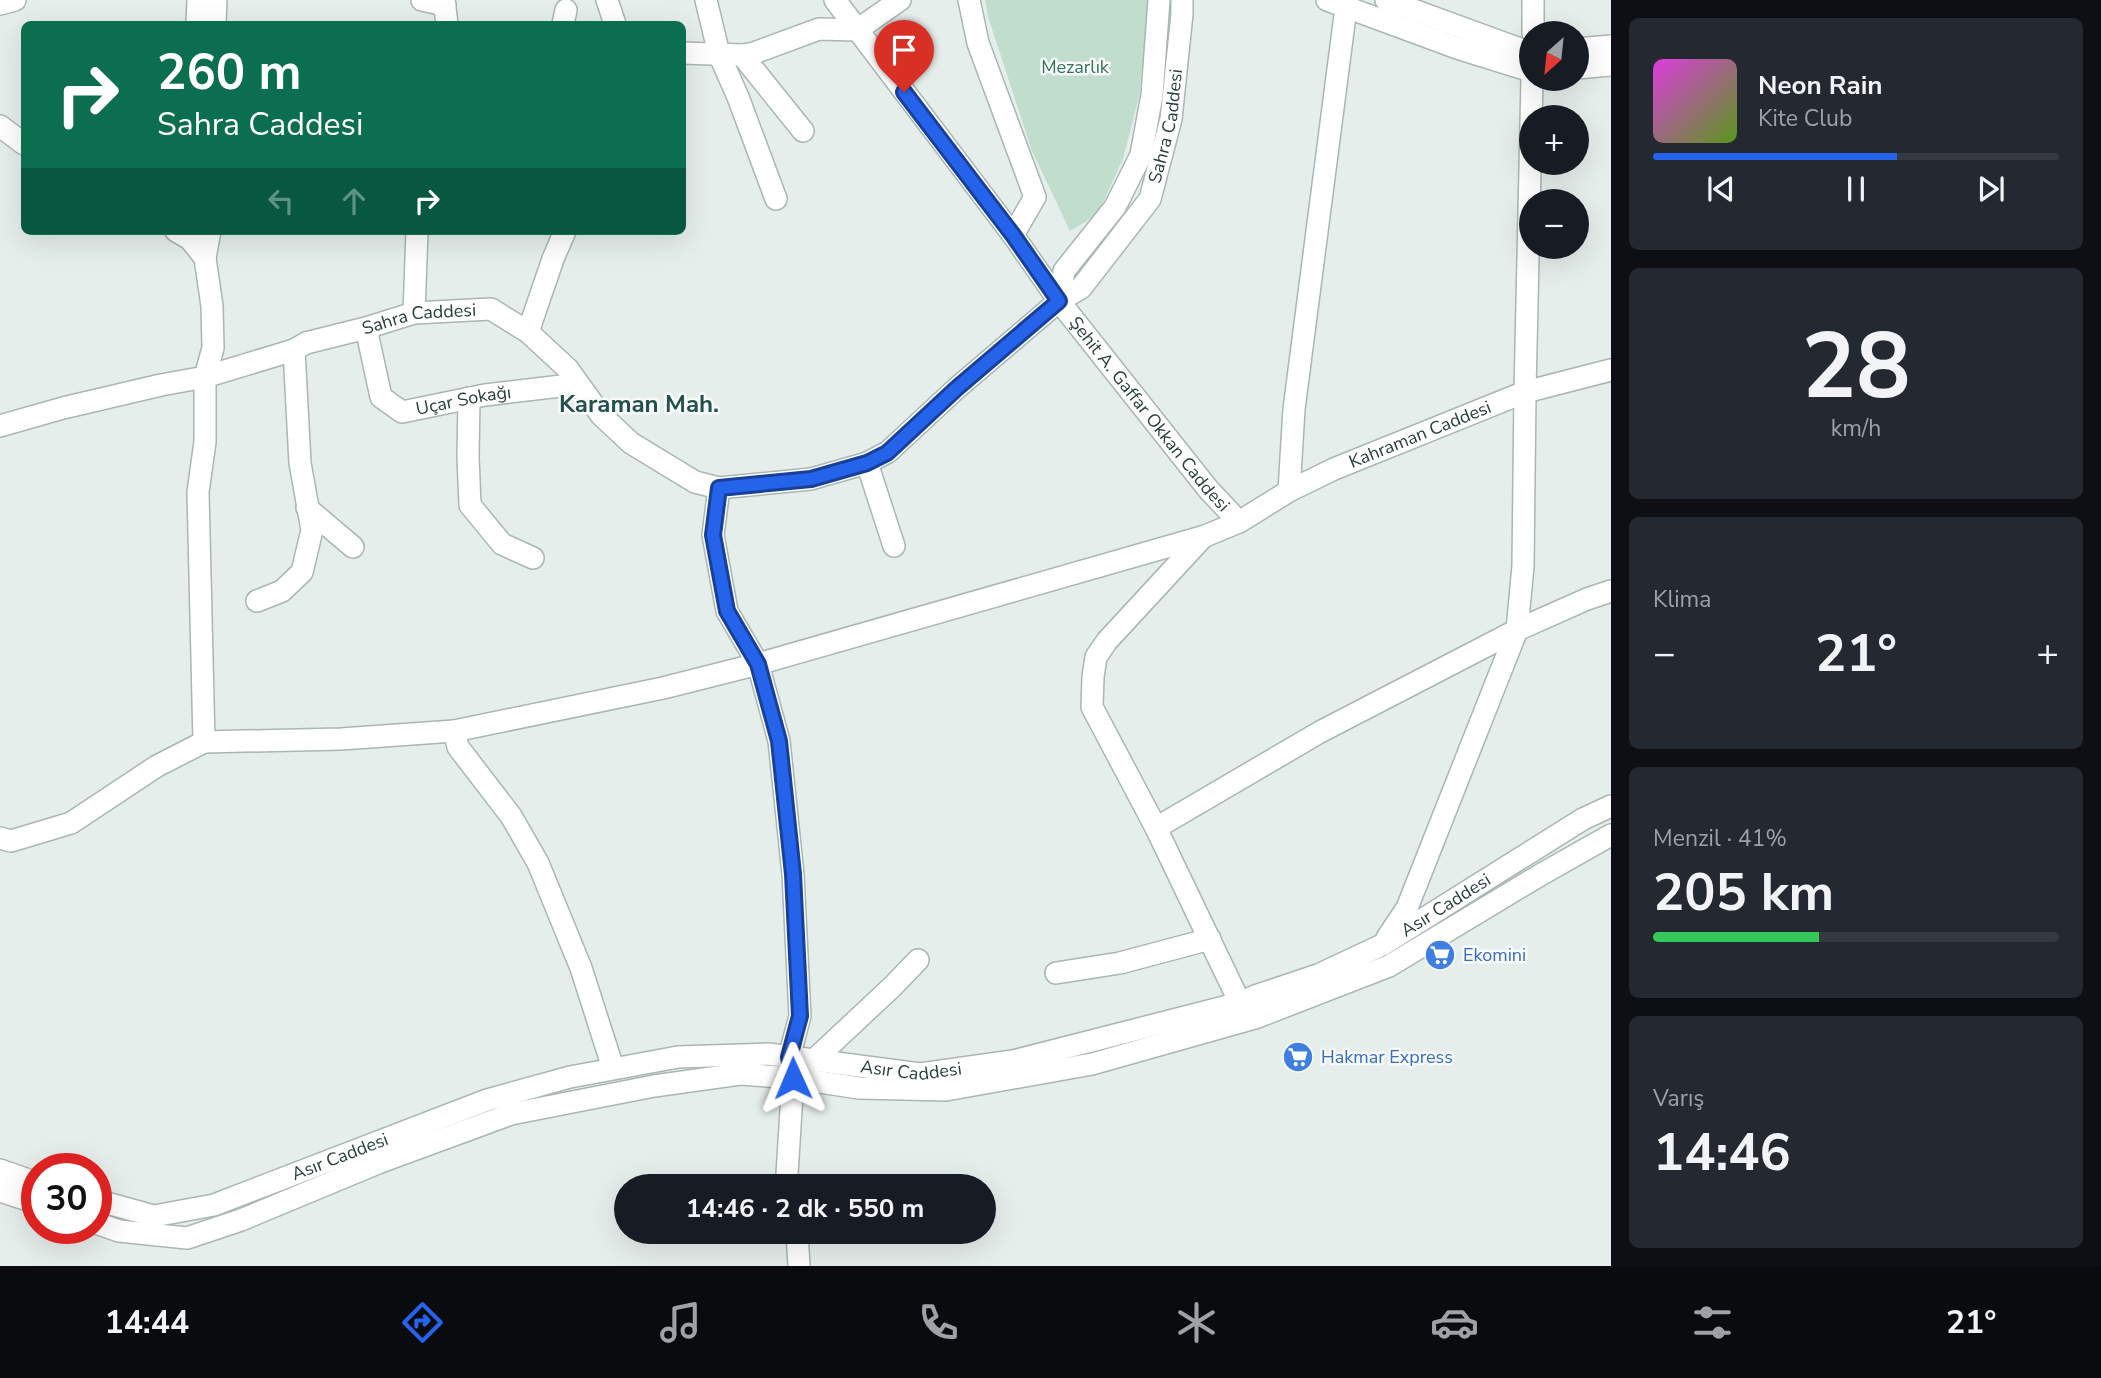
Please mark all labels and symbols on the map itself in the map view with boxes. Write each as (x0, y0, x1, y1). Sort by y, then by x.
pin (874, 20, 934, 92)
north arrow (1519, 21, 1589, 91)
park label: Mezarlık (1041, 55, 1110, 79)
street label: Sahra Caddesi (1143, 68, 1188, 186)
street label: Sahra Caddesi (359, 298, 477, 341)
street label: Şehit A. Gaffar Okkan Caddesi (1064, 311, 1235, 517)
street label: Uçar Sokağı (414, 380, 512, 421)
district label: Karaman Mah. (559, 388, 719, 420)
street label: Kahraman Caddesi (1345, 395, 1495, 474)
street label: Asır Caddesi (1396, 868, 1495, 942)
supermarket icon: Ekomini (1423, 938, 1457, 972)
place label: Ekomini (1463, 943, 1526, 967)
supermarket icon: Hakmar Express (1281, 1040, 1315, 1074)
position arrow (756, 1041, 830, 1115)
place label: Hakmar Express (1321, 1045, 1453, 1069)
street label: Asır Caddesi (859, 1054, 963, 1086)
street label: Asır Caddesi (288, 1127, 392, 1186)
speed limit sign: 30 (21, 1153, 112, 1244)

